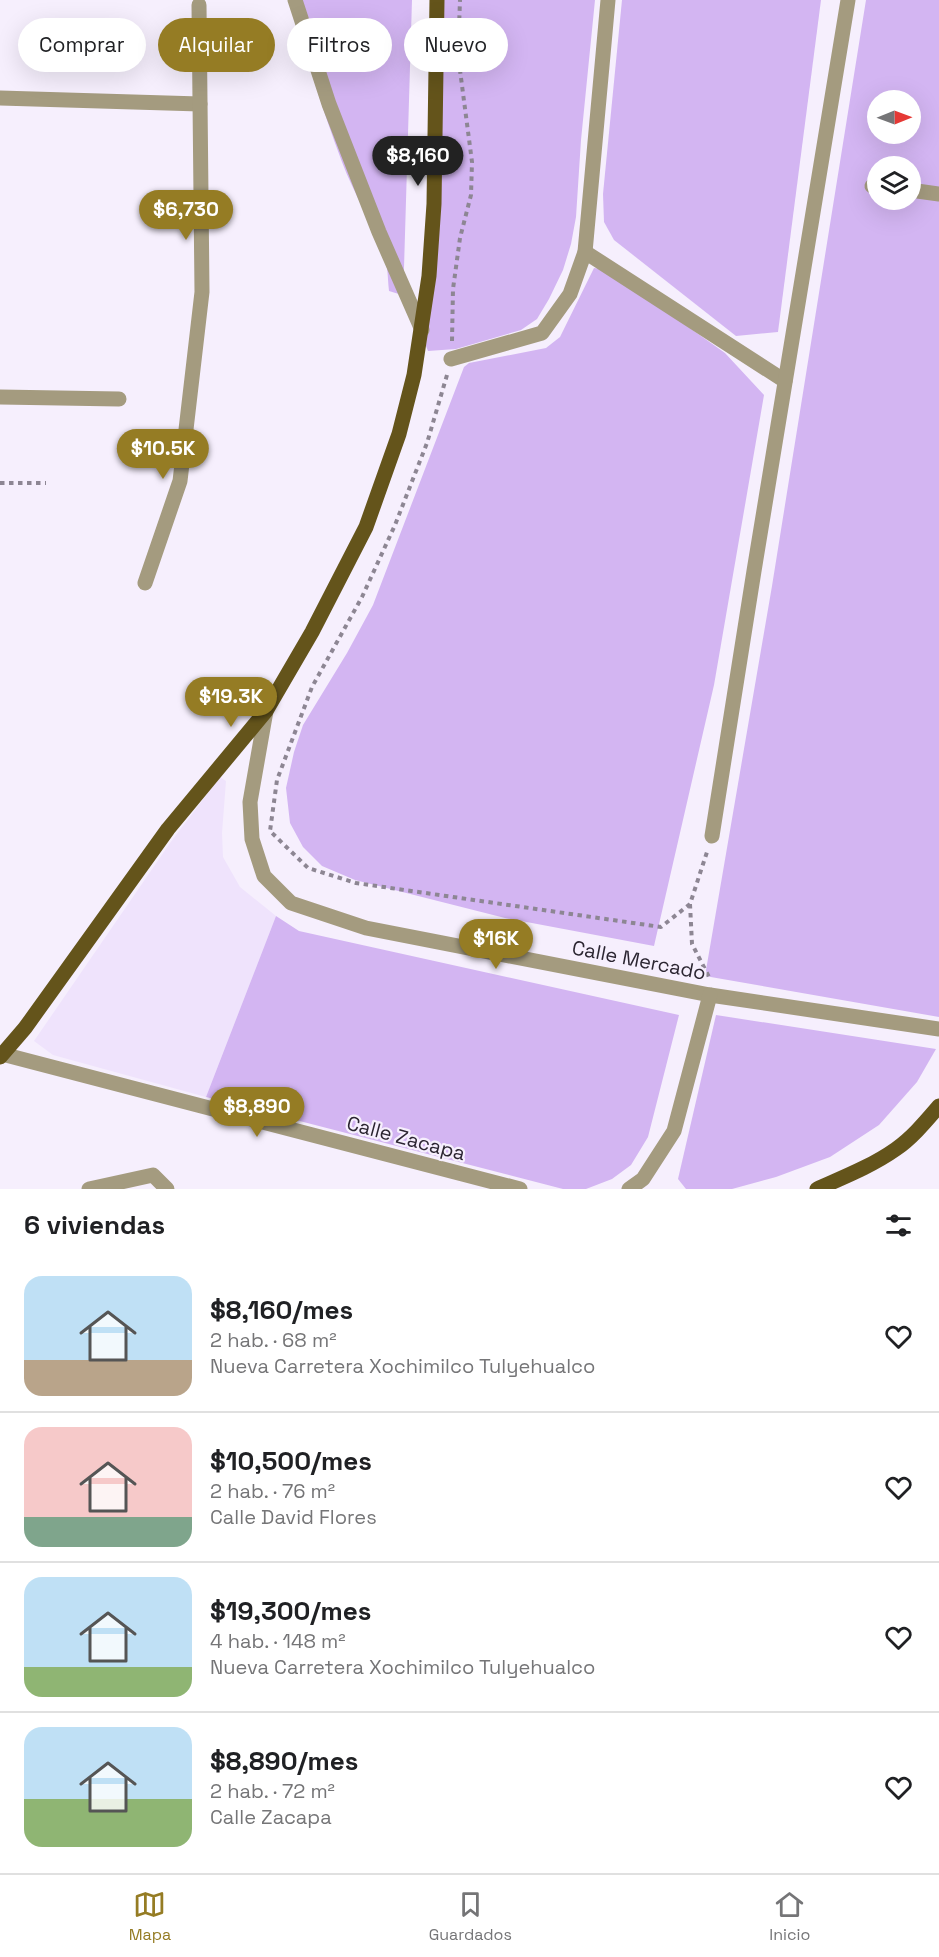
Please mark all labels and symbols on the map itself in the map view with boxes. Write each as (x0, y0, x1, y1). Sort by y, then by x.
north arrow (867, 90, 921, 144)
pin: $8,160 (369, 136, 467, 187)
pin: $6,730 (137, 190, 235, 241)
pin: $10.5K (114, 429, 212, 480)
pin: $19.3K (182, 677, 280, 728)
pin: $16K (460, 919, 532, 970)
street label: Calle Mercado (570, 934, 708, 986)
pin: $8,890 (208, 1087, 306, 1138)
street label: Calle Zacapa (344, 1110, 468, 1166)

